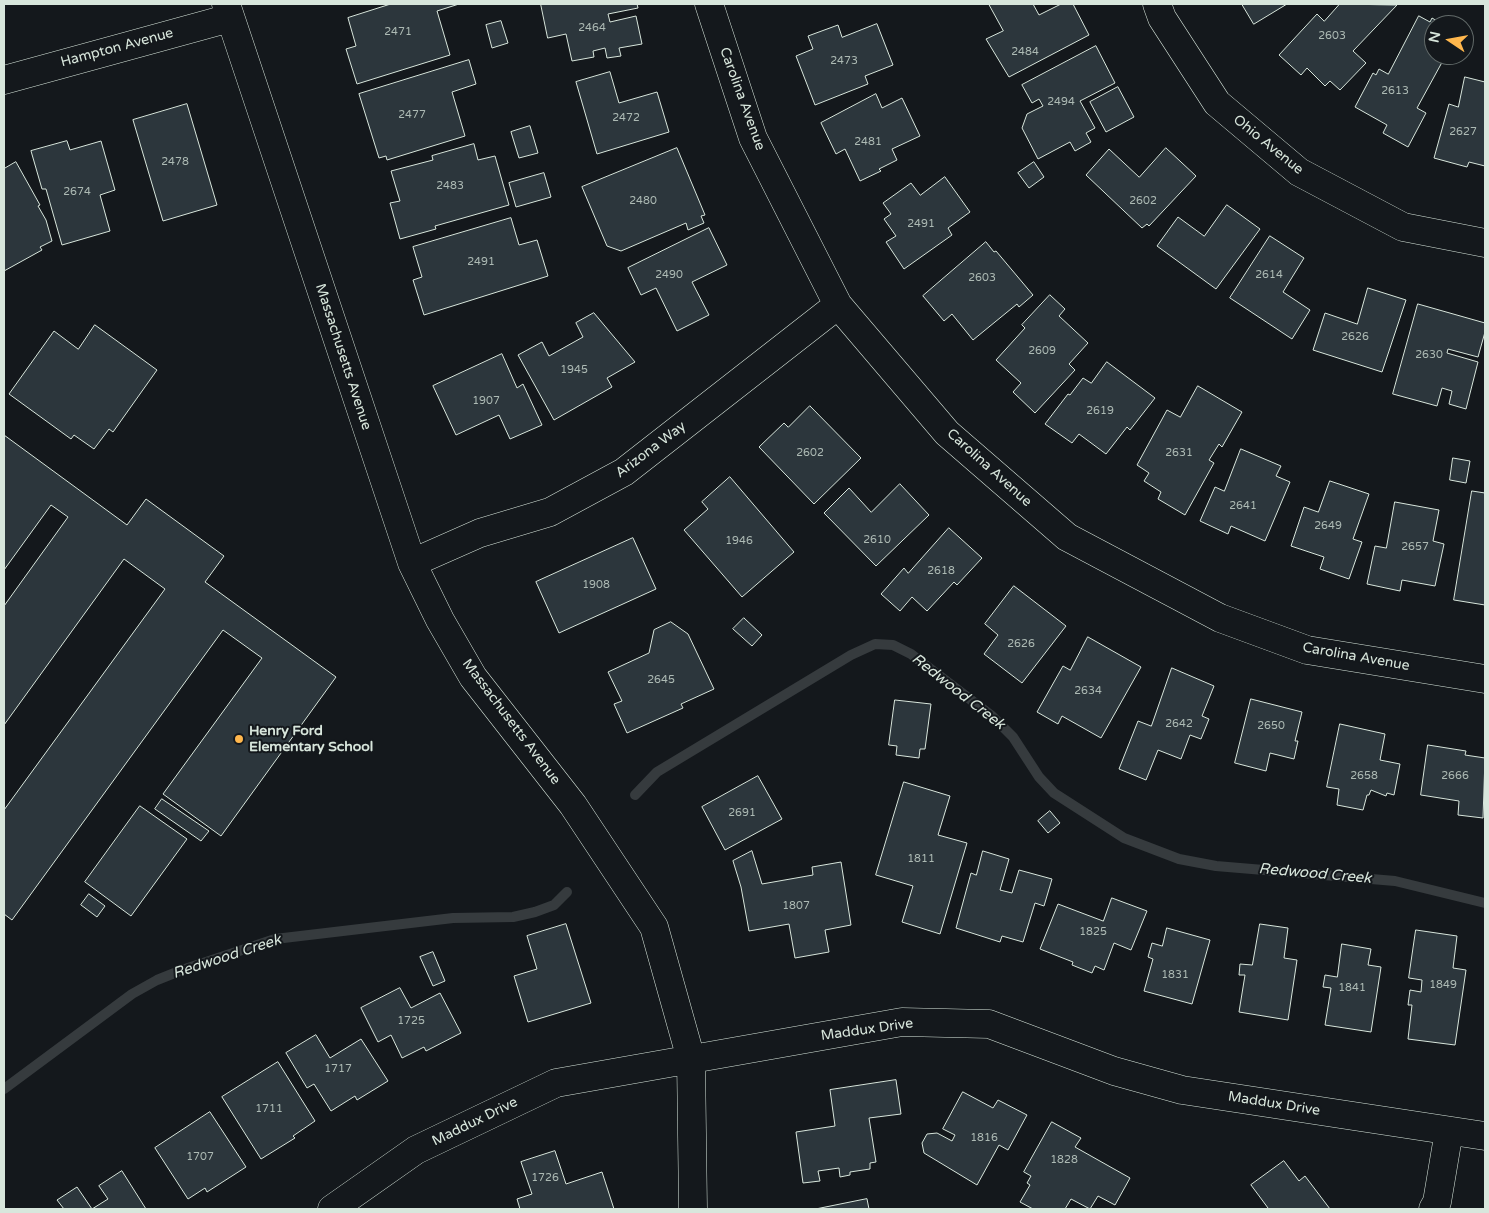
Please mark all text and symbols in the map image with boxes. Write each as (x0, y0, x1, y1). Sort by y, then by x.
north arrow (1424, 15, 1474, 65)
house number: 2464 (578, 21, 606, 35)
street label: Hampton Avenue (59, 25, 175, 71)
house number: 2471 (384, 25, 412, 39)
house number: 2603 (1318, 29, 1346, 43)
text: N (1425, 30, 1444, 44)
street label: Carolina Avenue (716, 45, 768, 153)
house number: 2484 (1011, 45, 1039, 59)
house number: 2473 (830, 54, 858, 68)
house number: 2613 (1381, 84, 1409, 98)
house number: 2494 (1047, 95, 1075, 109)
house number: 2477 (398, 108, 426, 122)
house number: 2472 (612, 111, 640, 125)
street label: Ohio Avenue (1229, 112, 1307, 178)
house number: 2627 (1449, 125, 1477, 139)
house number: 2481 (854, 135, 882, 149)
house number: 2478 (161, 155, 189, 169)
house number: 2483 (436, 179, 464, 193)
house number: 2674 (63, 185, 91, 199)
house number: 2480 (629, 194, 657, 208)
house number: 2602 (1129, 194, 1157, 208)
house number: 2491 (907, 217, 935, 231)
house number: 2491 (467, 255, 495, 269)
house number: 2490 (655, 268, 683, 282)
house number: 2614 (1255, 268, 1283, 282)
house number: 2603 (968, 271, 996, 285)
street label: Massachusetts Avenue (311, 282, 375, 432)
house number: 2626 (1341, 330, 1369, 344)
house number: 2609 (1028, 344, 1056, 358)
house number: 2630 (1415, 348, 1443, 362)
house number: 1945 (560, 363, 588, 377)
house number: 1907 (472, 394, 500, 408)
house number: 2619 (1086, 404, 1114, 418)
street label: Arizona Way (613, 418, 689, 482)
street label: Carolina Avenue (943, 425, 1035, 511)
house number: 2602 (796, 446, 824, 460)
house number: 2631 (1165, 446, 1193, 460)
house number: 2641 (1229, 499, 1257, 513)
house number: 2649 (1314, 519, 1342, 533)
house number: 2610 (863, 533, 891, 547)
house number: 1946 (725, 534, 753, 548)
house number: 2657 (1401, 540, 1429, 554)
house number: 2618 (927, 564, 955, 578)
house number: 1908 (582, 578, 610, 592)
house number: 2626 (1007, 637, 1035, 651)
street label: Carolina Avenue (1301, 639, 1411, 675)
water label: Redwood Creek (908, 650, 1008, 734)
street label: Massachusetts Avenue (458, 656, 564, 788)
house number: 2645 (647, 673, 675, 687)
house number: 2634 (1074, 684, 1102, 698)
house number: 2642 (1165, 717, 1193, 731)
house number: 2650 (1257, 719, 1285, 733)
place label: Henry Ford Elementary School (249, 723, 373, 756)
marker: Henry Ford Elementary School (233, 733, 245, 745)
house number: 2658 (1350, 769, 1378, 783)
house number: 2666 (1441, 769, 1469, 783)
house number: 2691 (728, 806, 756, 820)
house number: 1811 (907, 852, 935, 866)
water label: Redwood Creek (1258, 860, 1372, 888)
house number: 1807 (782, 899, 810, 913)
house number: 1825 (1079, 925, 1107, 939)
water label: Redwood Creek (170, 931, 284, 983)
house number: 1831 (1161, 968, 1189, 982)
house number: 1849 (1429, 978, 1457, 992)
house number: 1841 (1338, 981, 1366, 995)
house number: 1725 (397, 1014, 425, 1028)
street label: Maddux Drive (820, 1015, 914, 1045)
house number: 1717 (324, 1062, 352, 1076)
street label: Maddux Drive (1227, 1088, 1321, 1120)
street label: Maddux Drive (429, 1094, 521, 1150)
house number: 1711 (255, 1102, 283, 1116)
house number: 1816 (970, 1131, 998, 1145)
house number: 1707 (186, 1150, 214, 1164)
house number: 1828 (1050, 1153, 1078, 1167)
house number: 1726 (531, 1171, 559, 1185)

